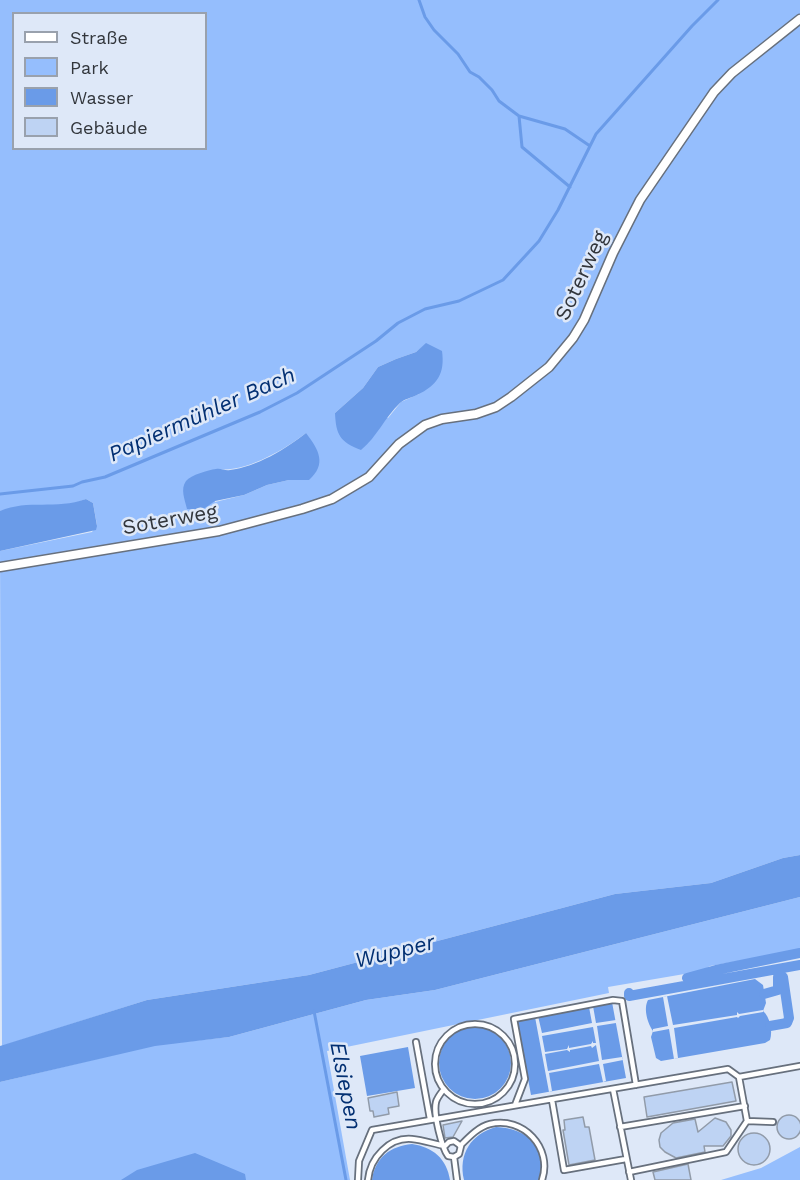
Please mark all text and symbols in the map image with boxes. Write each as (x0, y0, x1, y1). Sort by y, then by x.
legend (12, 12, 207, 150)
text: Straße (70, 27, 128, 48)
text: Park (70, 57, 109, 78)
text: Wasser (70, 87, 133, 108)
text: Gebäude (70, 117, 148, 138)
street label: Soterweg (550, 227, 614, 325)
water label: Papiermühler Bach (104, 362, 300, 468)
street label: Soterweg (121, 499, 219, 541)
water label: Wupper (352, 929, 438, 975)
water label: Elsiepen (324, 1040, 366, 1132)

